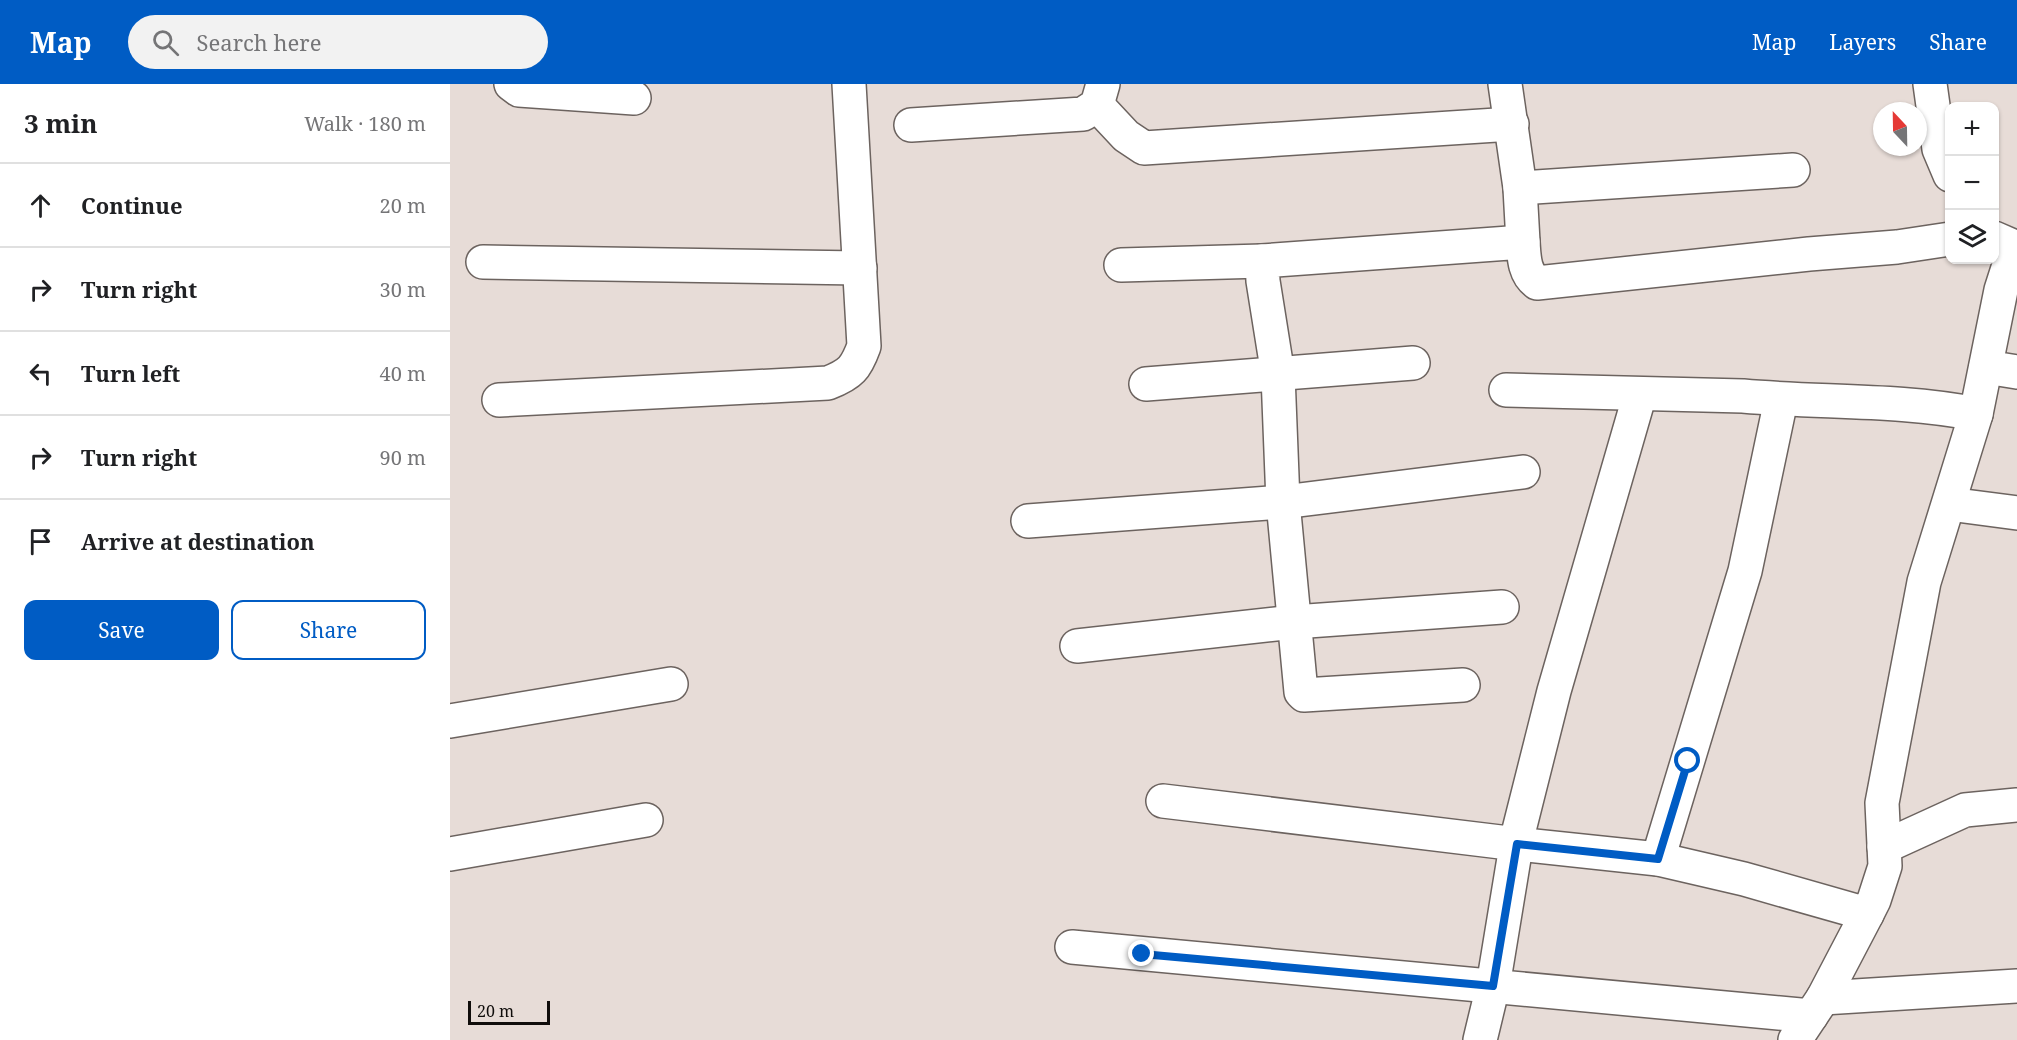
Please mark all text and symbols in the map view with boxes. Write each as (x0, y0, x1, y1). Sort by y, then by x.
search box (128, 15, 548, 69)
text: Map (30, 23, 92, 61)
icon: search (149, 26, 182, 59)
text: Search here (197, 27, 321, 57)
text: Map (1752, 28, 1796, 56)
text: Layers (1829, 28, 1896, 56)
text: Share (1929, 28, 1987, 56)
north arrow (1873, 102, 1927, 156)
map controls (1945, 102, 1999, 264)
button: + (1945, 102, 1999, 156)
text: 3 min (24, 105, 98, 141)
text: Walk · 180 m (304, 110, 426, 137)
button: − (1945, 156, 1999, 210)
icon: ahead (24, 189, 57, 222)
text: Continue (81, 190, 183, 220)
text: 20 m (380, 192, 426, 219)
button: layers (1945, 210, 1999, 264)
icon: right (24, 273, 57, 306)
text: Turn right (81, 274, 197, 304)
text: 30 m (380, 276, 426, 303)
icon: left (24, 357, 57, 390)
text: Turn left (81, 358, 180, 388)
text: 40 m (380, 360, 426, 387)
icon: right (24, 441, 57, 474)
text: Turn right (81, 442, 197, 472)
text: 90 m (380, 444, 426, 471)
icon: arrive (24, 525, 57, 558)
text: Arrive at destination (81, 526, 315, 556)
button: Save (24, 600, 219, 660)
button: Share (231, 600, 426, 660)
route start (1674, 747, 1700, 773)
route end (1128, 940, 1154, 966)
scale bar (468, 998, 550, 1026)
text: 20 m (477, 1000, 514, 1022)

